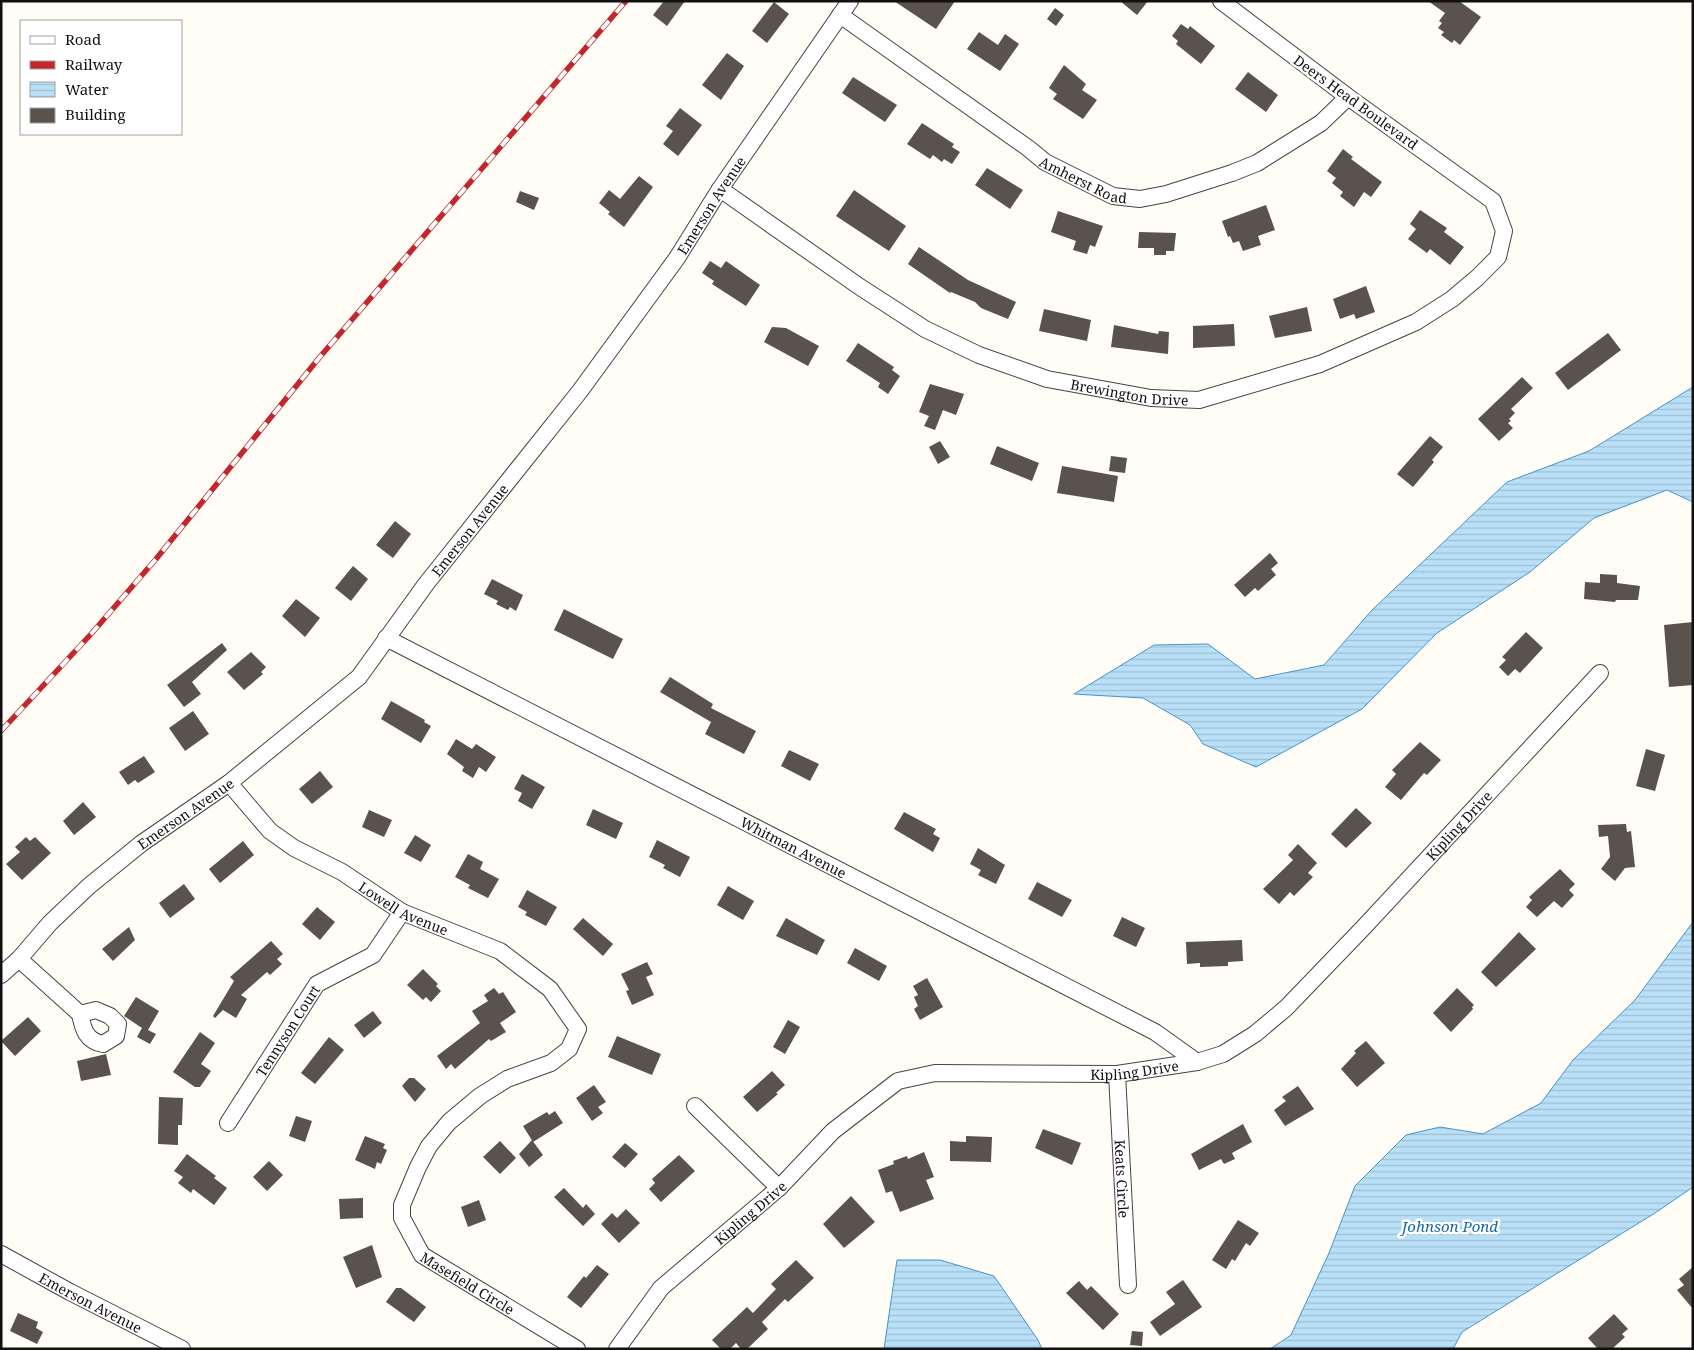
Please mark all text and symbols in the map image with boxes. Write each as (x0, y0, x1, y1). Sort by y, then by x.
legend (20, 20, 182, 135)
text: Road (65, 29, 101, 49)
street label: Deers Head Boulevard (1290, 50, 1422, 154)
text: Railway (65, 54, 123, 74)
text: Water (65, 79, 108, 99)
text: Building (65, 104, 126, 124)
street label: Amherst Road (1037, 151, 1128, 207)
street label: Emerson Avenue (672, 152, 750, 258)
street label: Brewington Drive (1069, 374, 1189, 409)
street label: Emerson Avenue (427, 480, 512, 580)
street label: Emerson Avenue (133, 773, 237, 853)
street label: Kipling Drive (1421, 786, 1496, 864)
street label: Whitman Avenue (737, 812, 850, 882)
street label: Lowell Avenue (355, 877, 451, 939)
street label: Tennyson Court (251, 981, 324, 1080)
street label: Kipling Drive (1090, 1055, 1180, 1084)
street label: Keats Circle (1111, 1139, 1134, 1218)
street label: Kipling Drive (710, 1177, 790, 1248)
water label: Johnson Pond (1399, 1216, 1498, 1236)
street label: Masefield Circle (417, 1247, 518, 1318)
street label: Emerson Avenue (36, 1268, 145, 1337)

